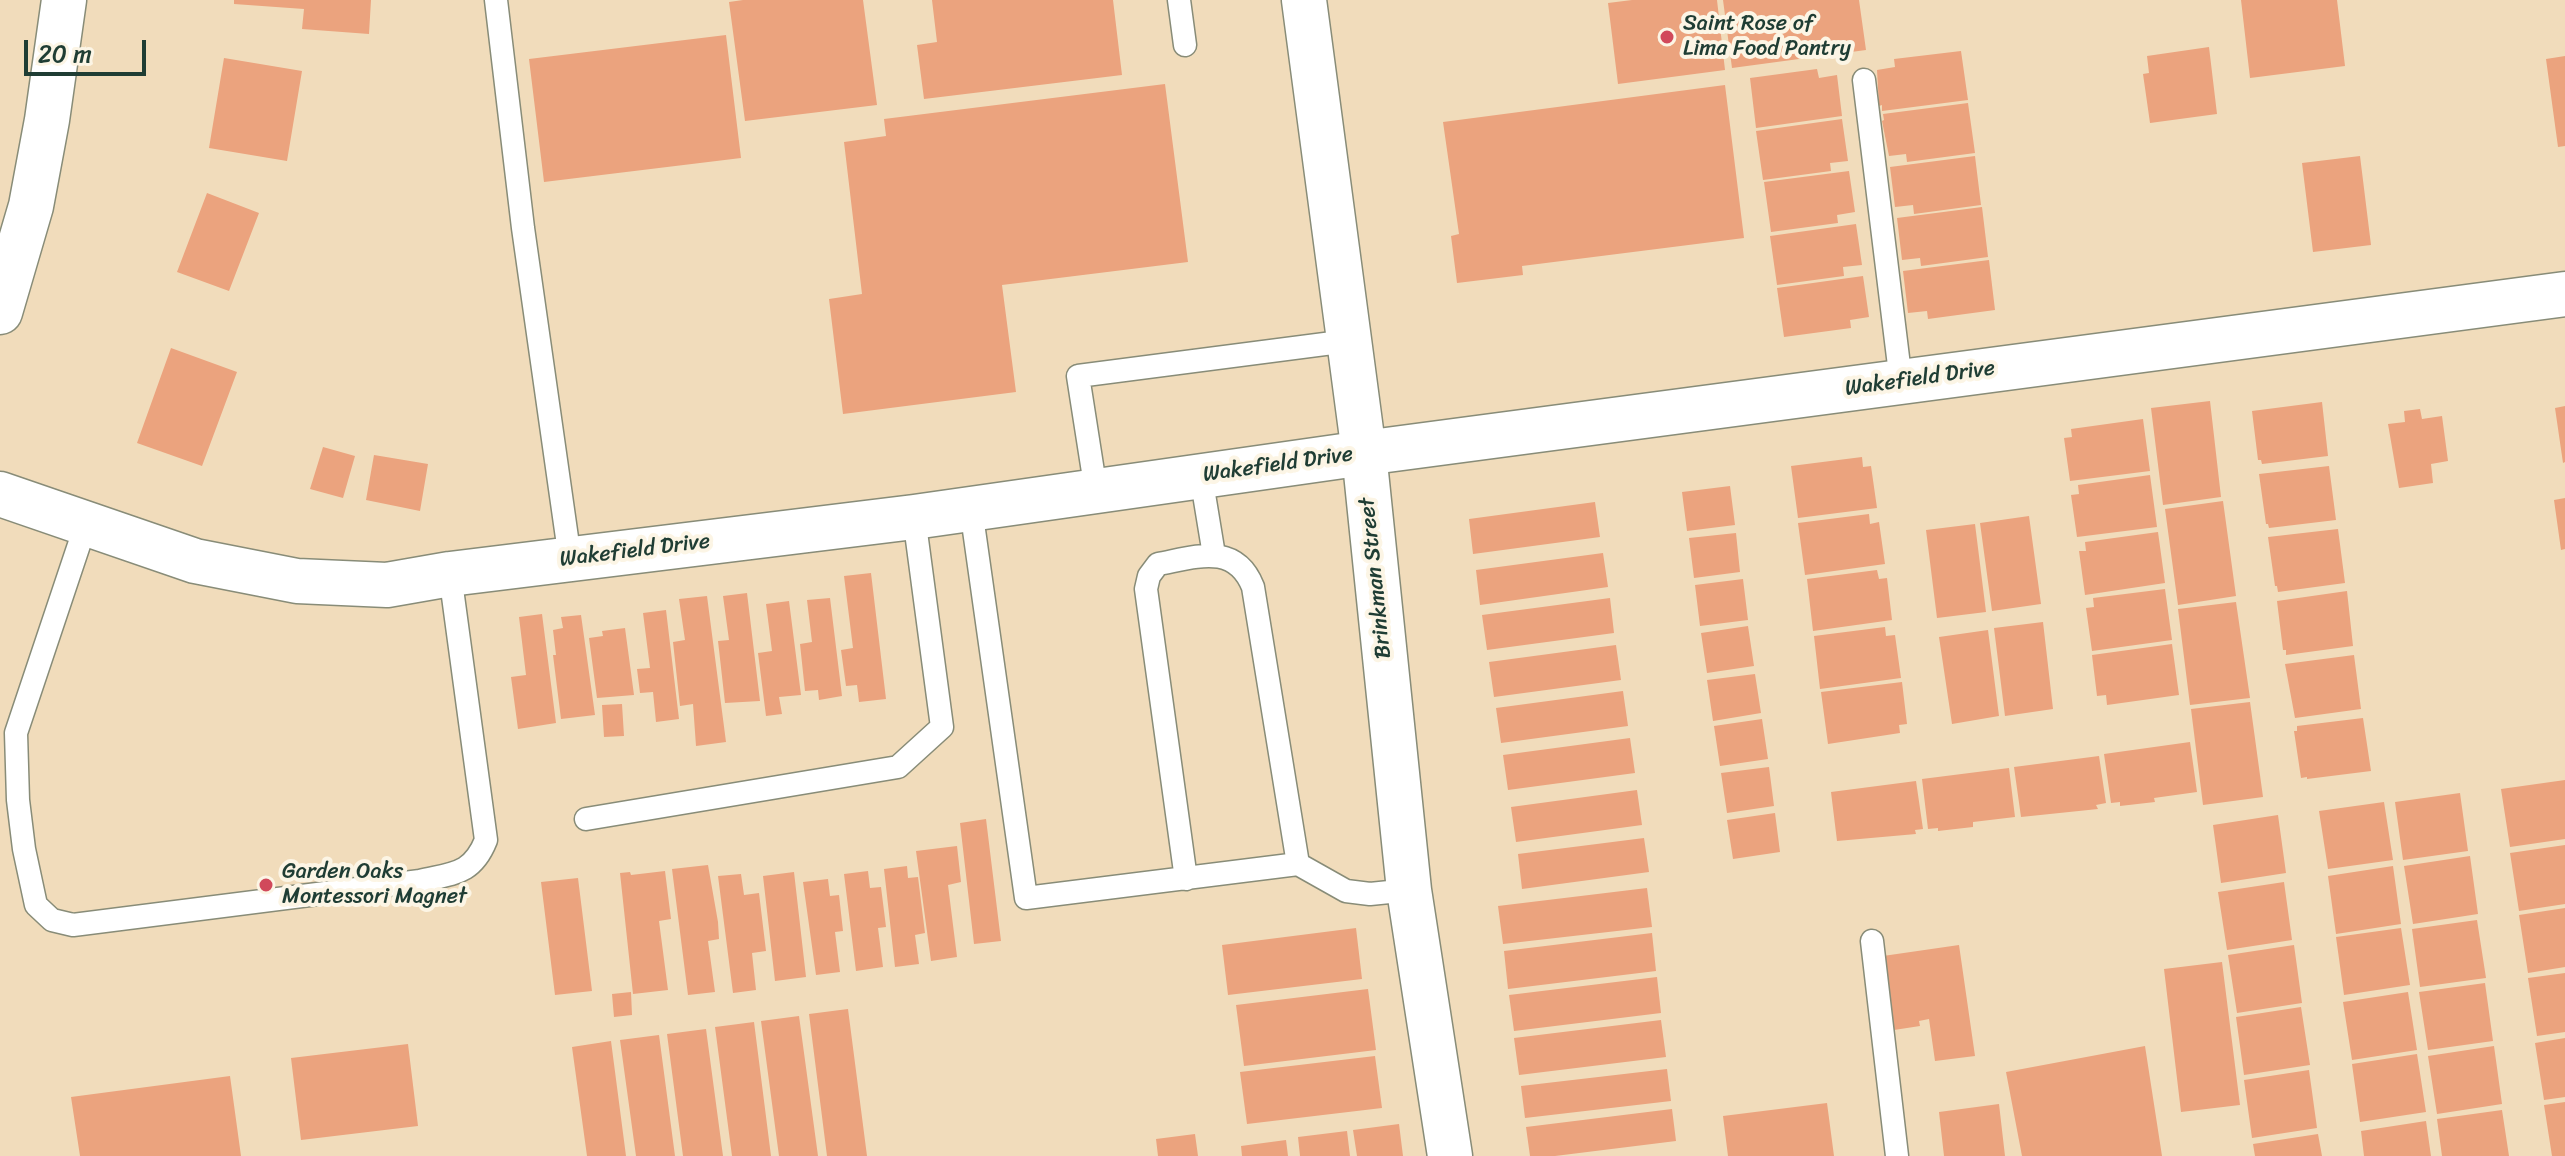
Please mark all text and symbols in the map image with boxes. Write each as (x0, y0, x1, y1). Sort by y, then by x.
place label: Saint Rose of Lima Food Pantry (1683, 11, 1851, 62)
scale bar (28, 24, 150, 74)
marker: Saint Rose of Lima Food Pantry (1658, 28, 1676, 46)
text: 20 m (38, 33, 92, 75)
street label: Wakefield Drive (1843, 355, 1997, 403)
street label: Wakefield Drive (1201, 441, 1355, 489)
street label: Brinkman Street (1354, 496, 1398, 660)
street label: Wakefield Drive (558, 529, 712, 573)
place label: Garden Oaks Montessori Magnet (282, 859, 467, 910)
marker: Garden Oaks Montessori Magnet (257, 876, 275, 894)

